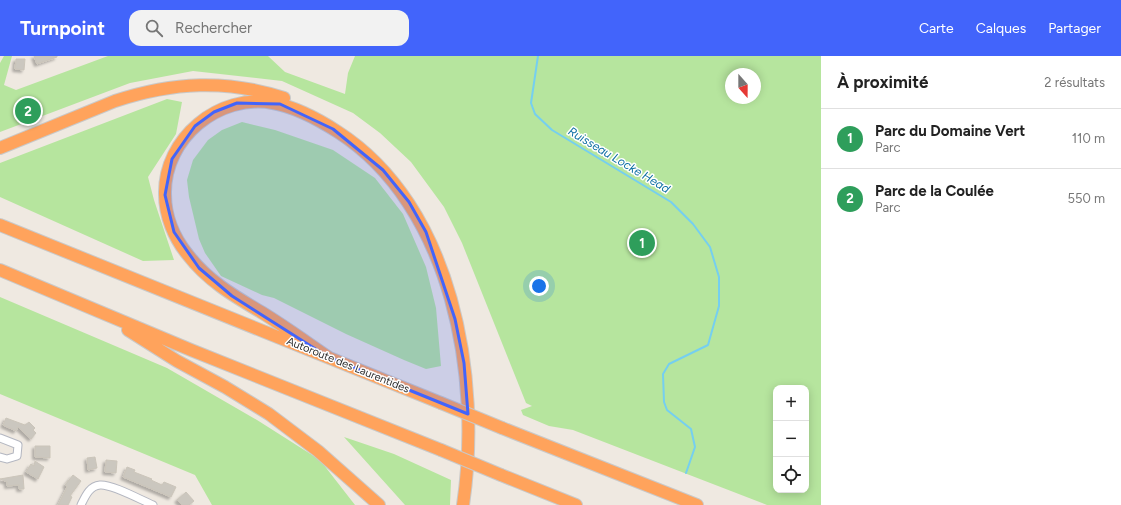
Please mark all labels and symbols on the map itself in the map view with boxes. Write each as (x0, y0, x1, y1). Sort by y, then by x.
north arrow (725, 68, 761, 104)
pin: 2 (15, 96, 41, 126)
water label: Ruisseau Locke Head (566, 124, 673, 196)
pin: 1 (629, 228, 655, 258)
your location (529, 276, 549, 296)
street label: Autoroute des Laurentides (285, 334, 411, 396)

